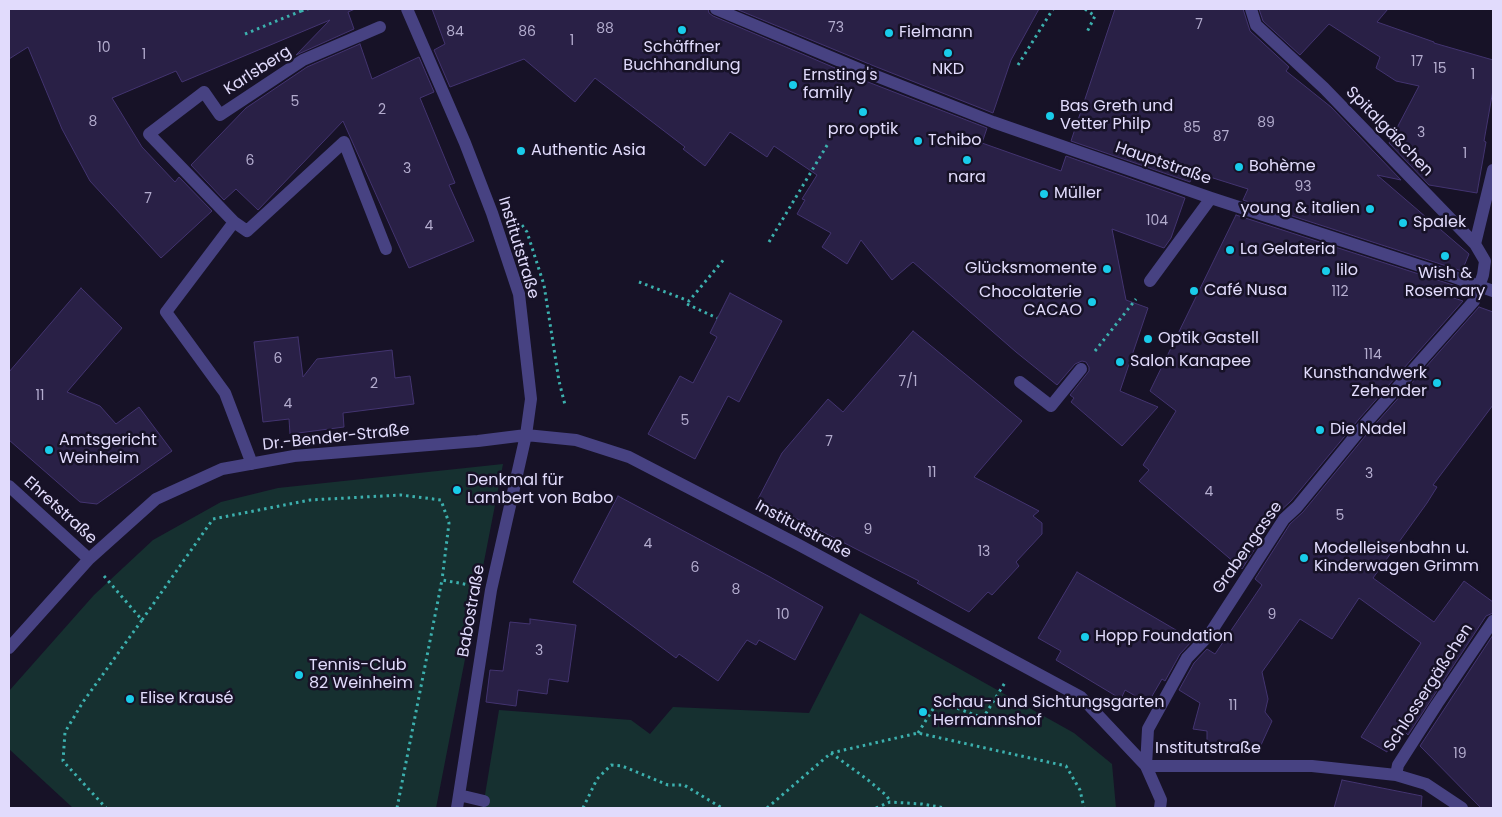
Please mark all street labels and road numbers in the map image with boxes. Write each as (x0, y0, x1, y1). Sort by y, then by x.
street label: Karlsberg (221, 42, 295, 100)
street label: Spitalgäßchen (1341, 83, 1437, 181)
street label: Hauptstraße (1112, 139, 1214, 189)
street label: Institutstraße (493, 195, 543, 301)
street label: Dr.-Bender-Straße (262, 421, 410, 455)
street label: Ehretstraße (19, 473, 101, 549)
street label: Institutstraße (752, 497, 854, 563)
street label: Grabengasse (1209, 498, 1287, 598)
street label: Babostraße (454, 563, 490, 659)
street label: Schlossergäßchen (1380, 620, 1478, 756)
street label: Institutstraße (1155, 739, 1261, 759)

